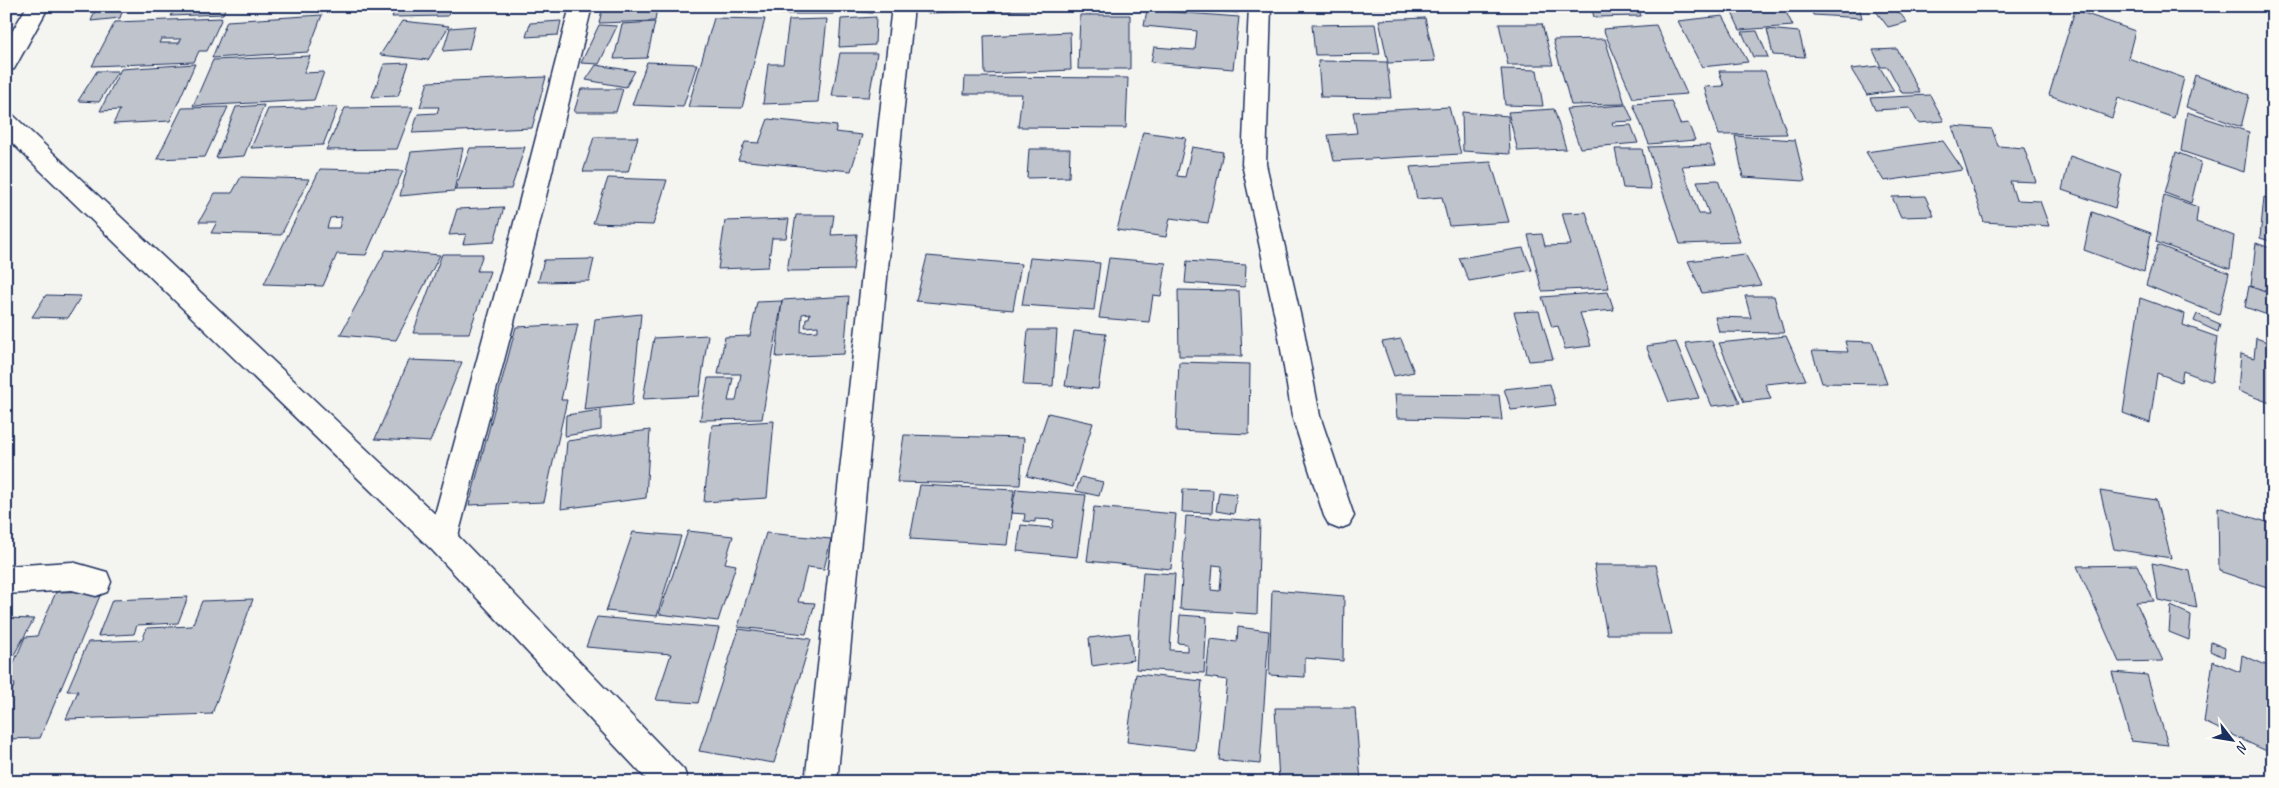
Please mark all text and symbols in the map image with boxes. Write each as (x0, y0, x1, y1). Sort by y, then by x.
north arrow (2206, 716, 2256, 766)
text: N (2232, 738, 2252, 757)

